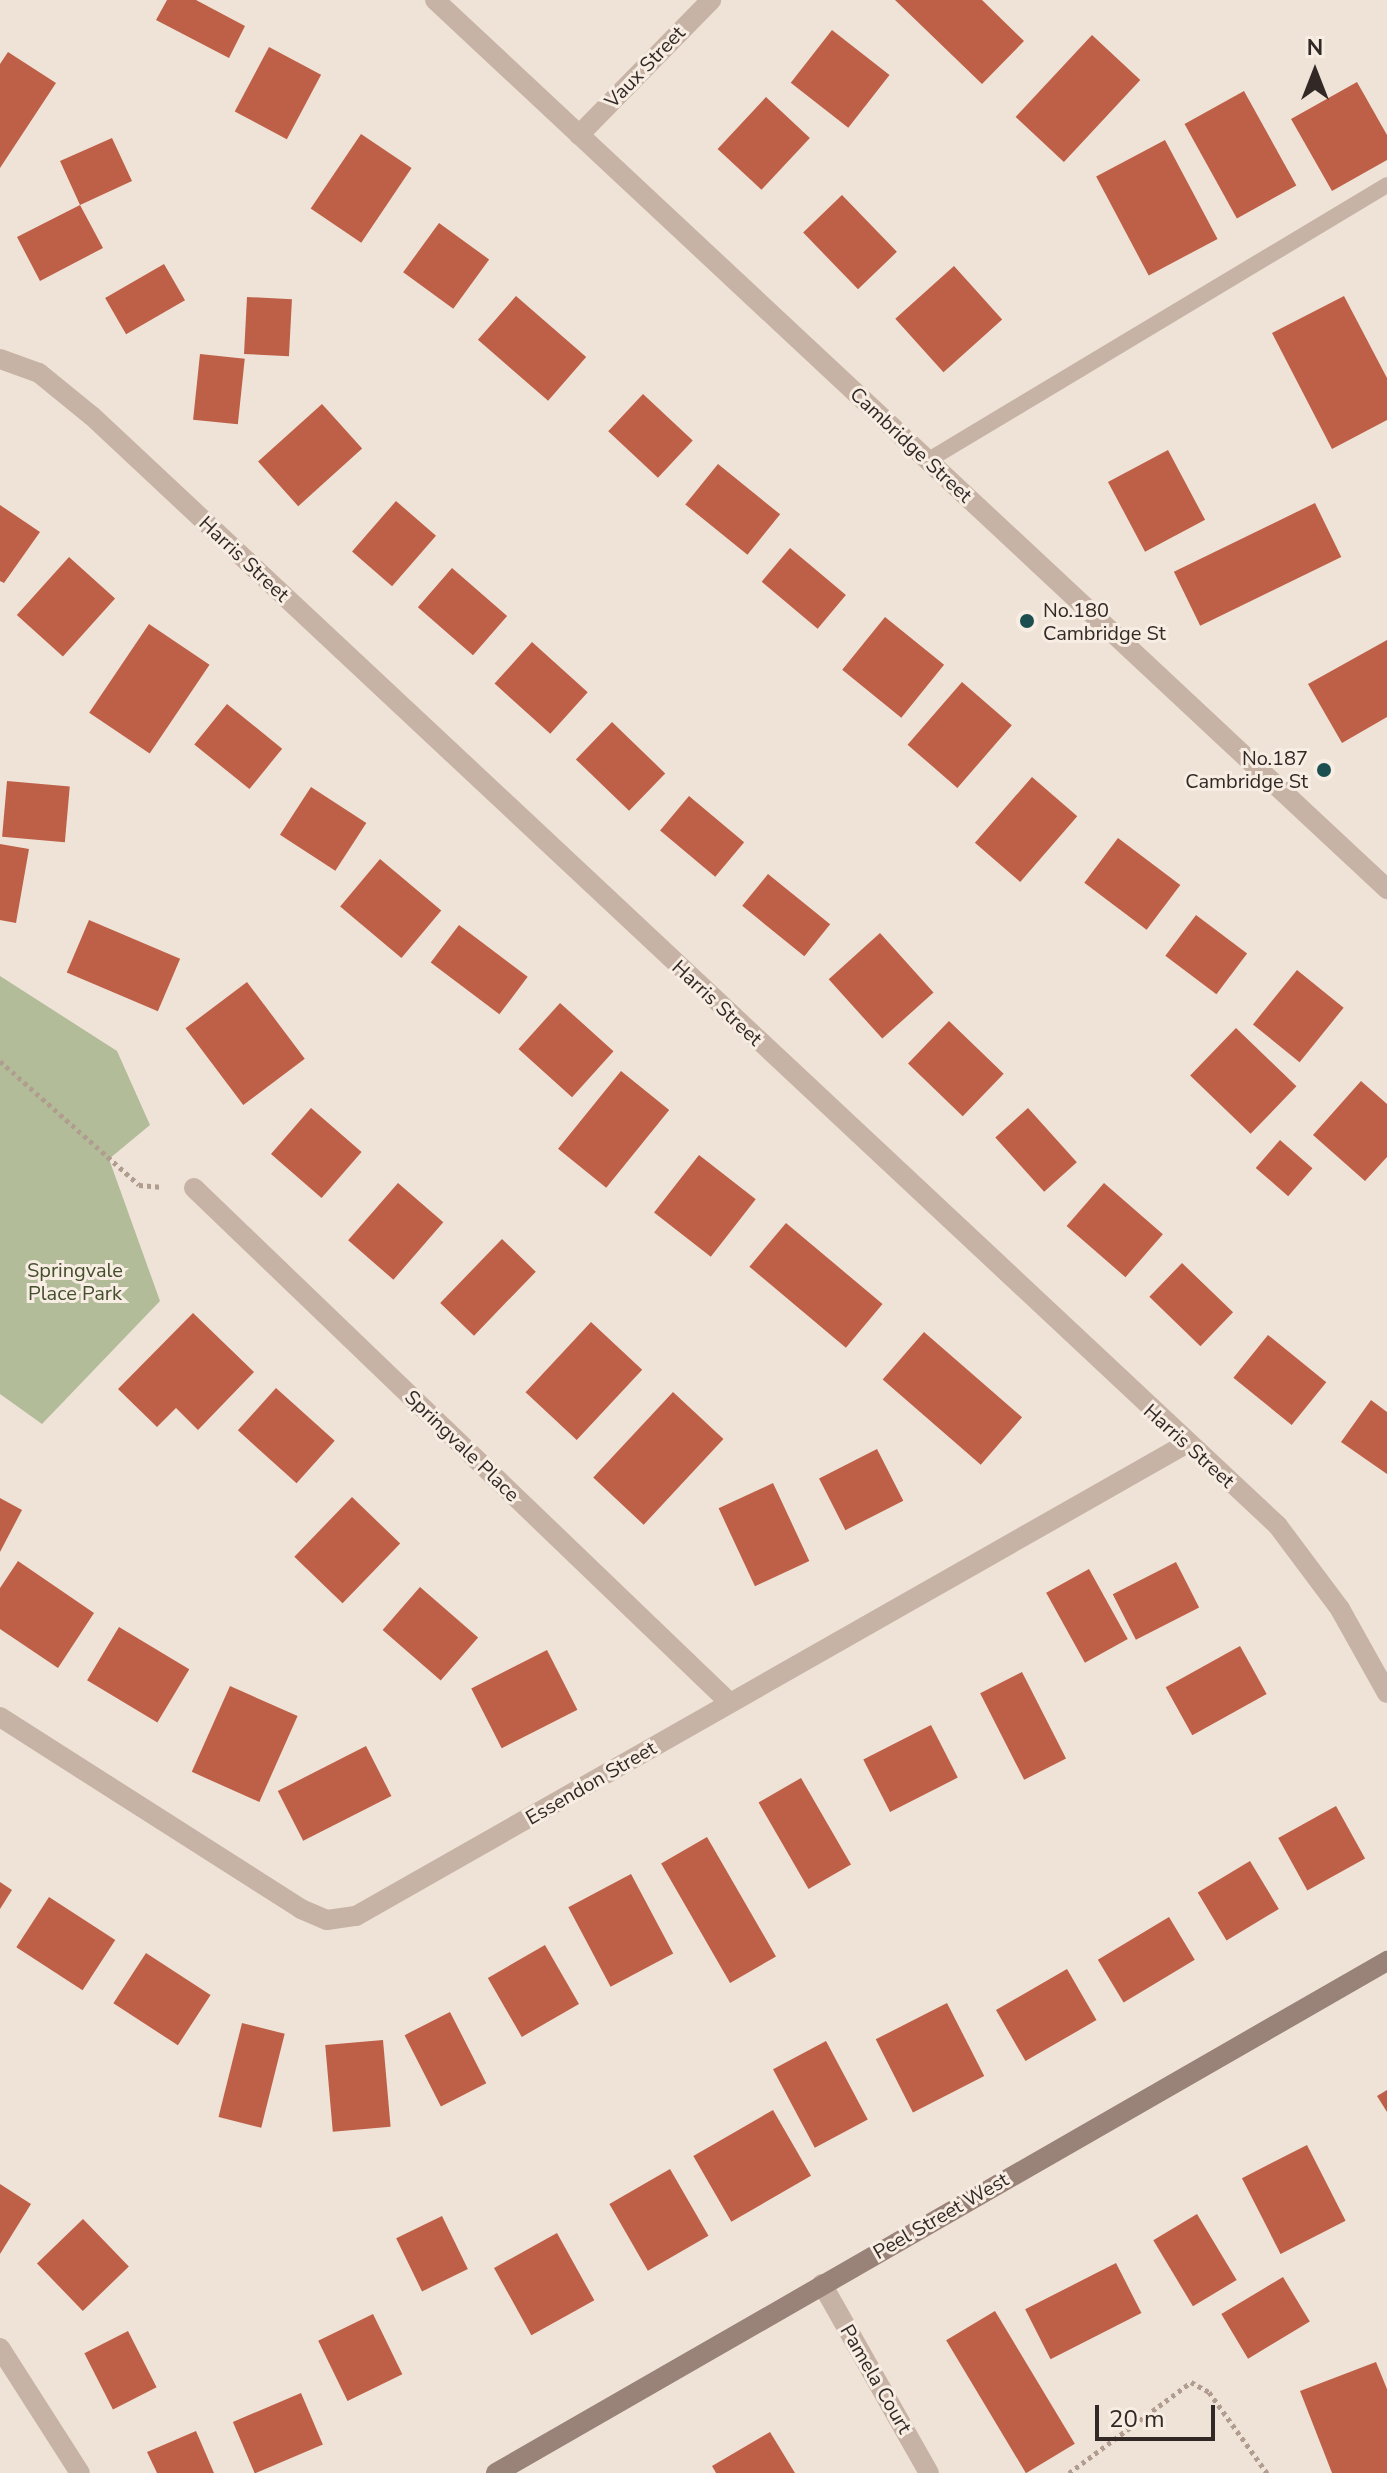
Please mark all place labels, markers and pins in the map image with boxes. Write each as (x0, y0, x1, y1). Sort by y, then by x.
place label: No.180 Cambridge St (1043, 598, 1166, 645)
marker: No.180 Cambridge St (1018, 612, 1036, 630)
place label: No.187 Cambridge St (1185, 746, 1308, 793)
marker: No.187 Cambridge St (1315, 761, 1333, 779)

